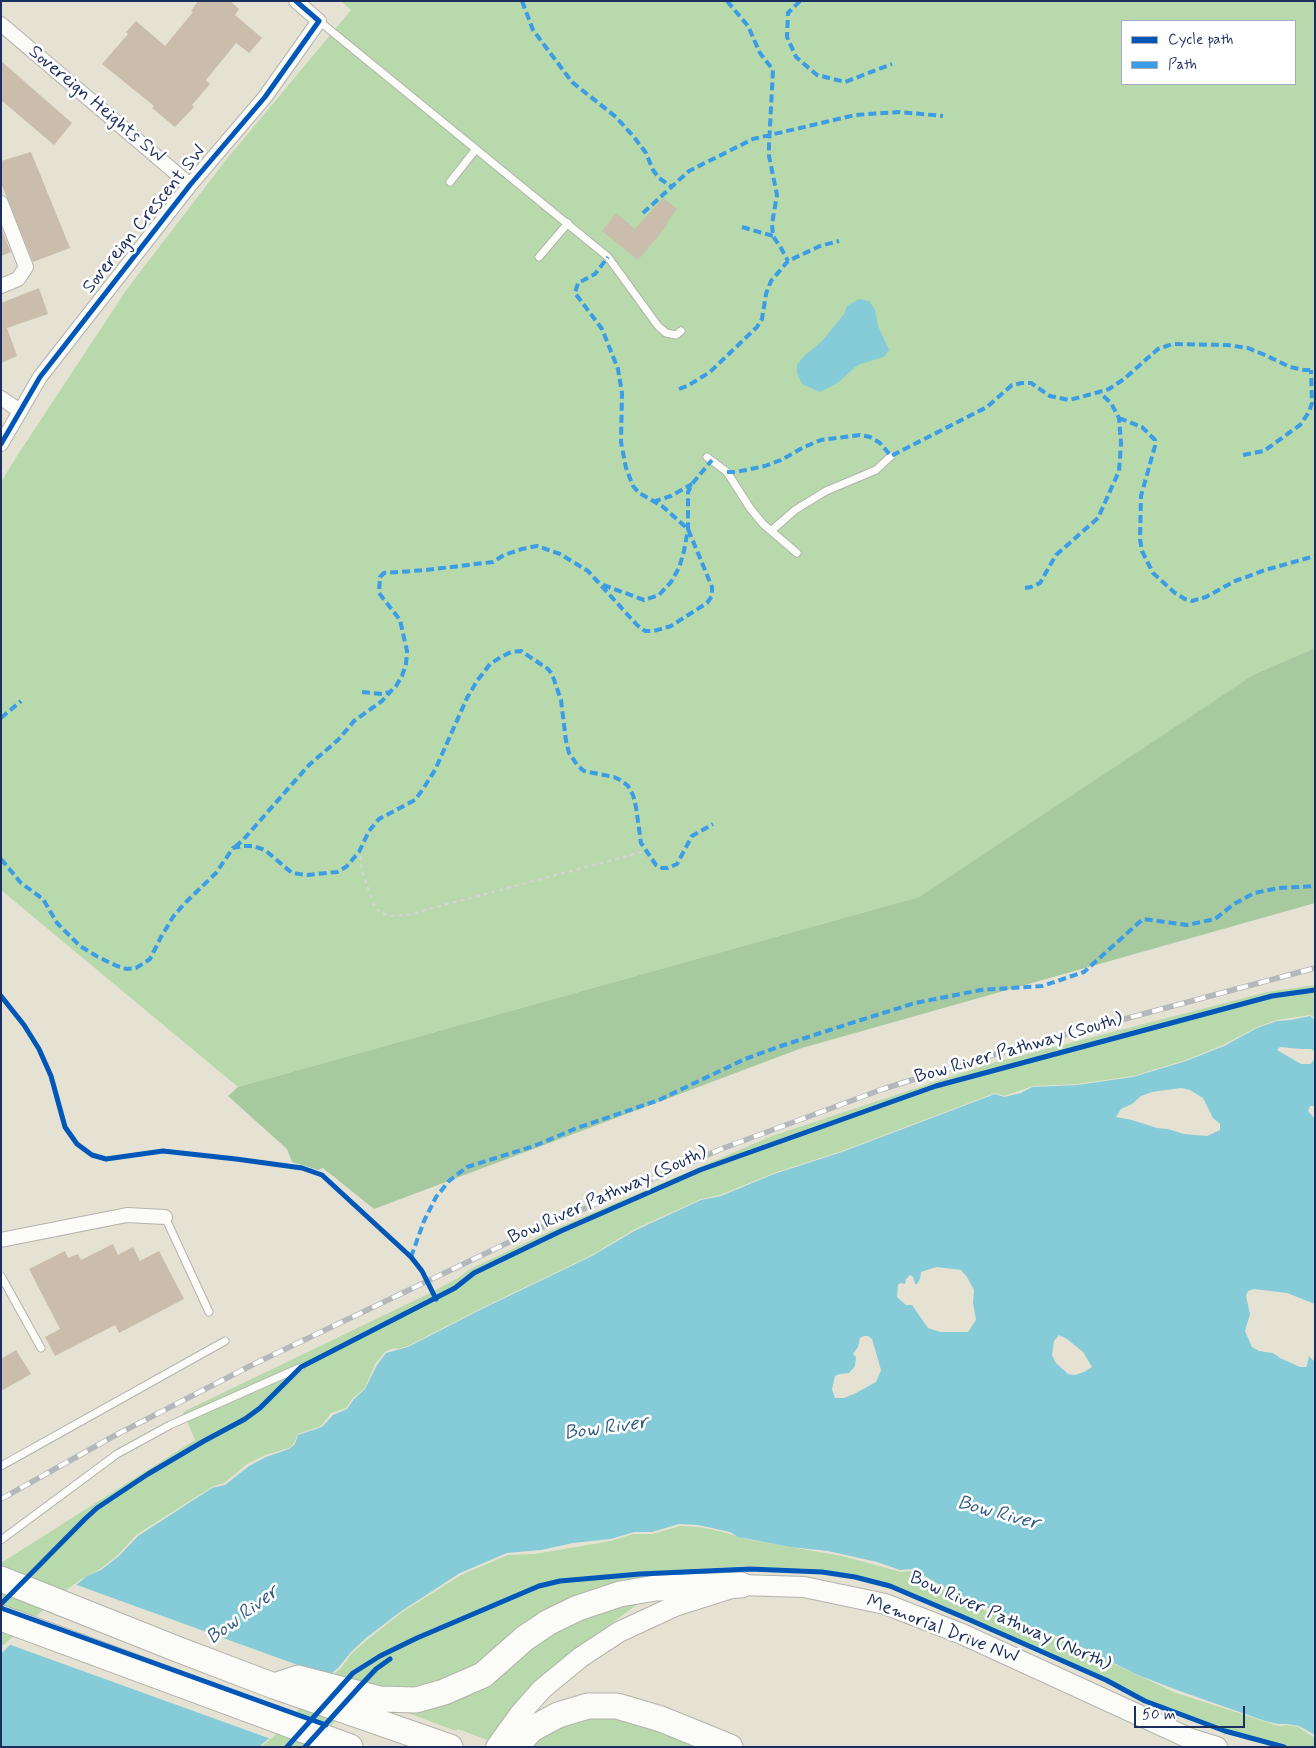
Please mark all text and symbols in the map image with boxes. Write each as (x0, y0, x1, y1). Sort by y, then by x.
legend (1121, 20, 1296, 85)
text: Cycle path (1168, 30, 1233, 50)
street label: Sovereign Heights SW (23, 41, 169, 169)
text: Path (1168, 55, 1197, 75)
street label: Sovereign Crescent SW (78, 141, 212, 299)
street label: Bow River Pathway (South) (912, 1008, 1126, 1090)
street label: Bow River Pathway (South) (505, 1142, 711, 1250)
water label: Bow River (563, 1411, 649, 1447)
water label: Bow River (954, 1492, 1042, 1536)
street label: Bow River Pathway (North) (906, 1567, 1114, 1677)
water label: Bow River (202, 1581, 284, 1651)
street label: Memorial Drive NW (863, 1591, 1021, 1669)
scale bar (1136, 1696, 1247, 1728)
text: 50 m (1142, 1705, 1176, 1725)

